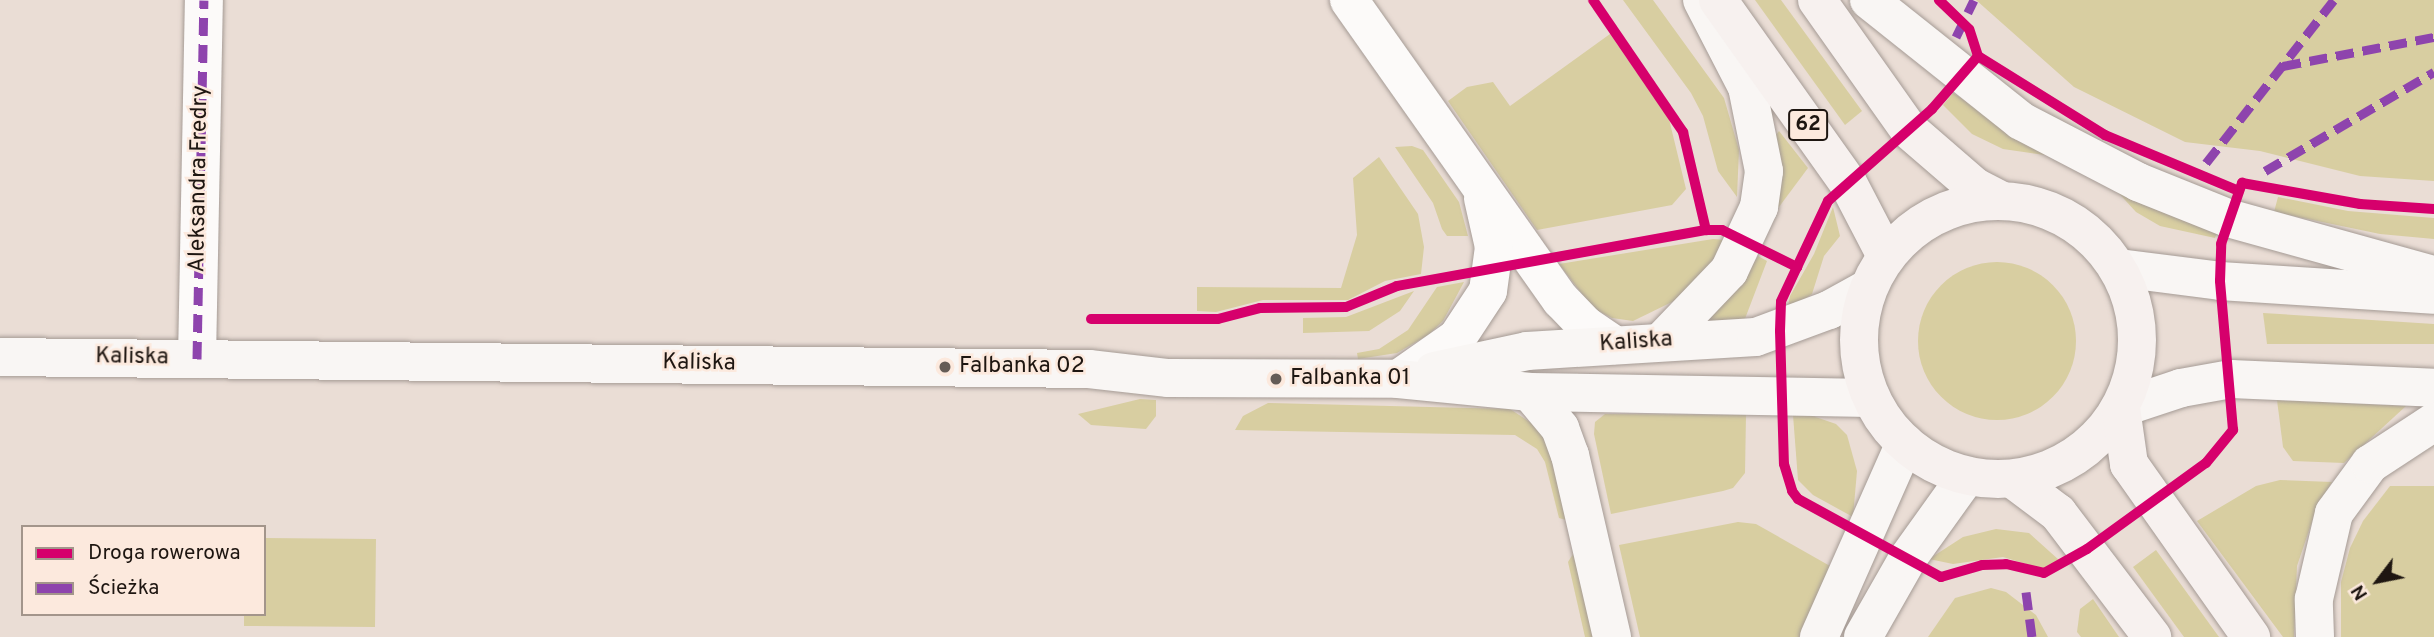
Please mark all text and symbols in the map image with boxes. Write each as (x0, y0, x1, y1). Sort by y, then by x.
street label: Aleksandra Fredry (185, 85, 215, 273)
road number: 62 (1787, 108, 1829, 142)
street label: Kaliska (1598, 327, 1674, 359)
street label: Kaliska (95, 344, 169, 372)
street label: Kaliska (662, 350, 736, 378)
place label: Falbanka 02 (959, 353, 1085, 381)
marker: Falbanka 02 (937, 359, 953, 375)
place label: Falbanka 01 (1290, 365, 1410, 393)
marker: Falbanka 01 (1268, 371, 1284, 387)
legend (21, 525, 266, 616)
text: Droga rowerowa (88, 540, 241, 567)
north arrow (2343, 546, 2413, 616)
text: Ścieżka (88, 575, 159, 602)
text: N (2346, 580, 2374, 604)

